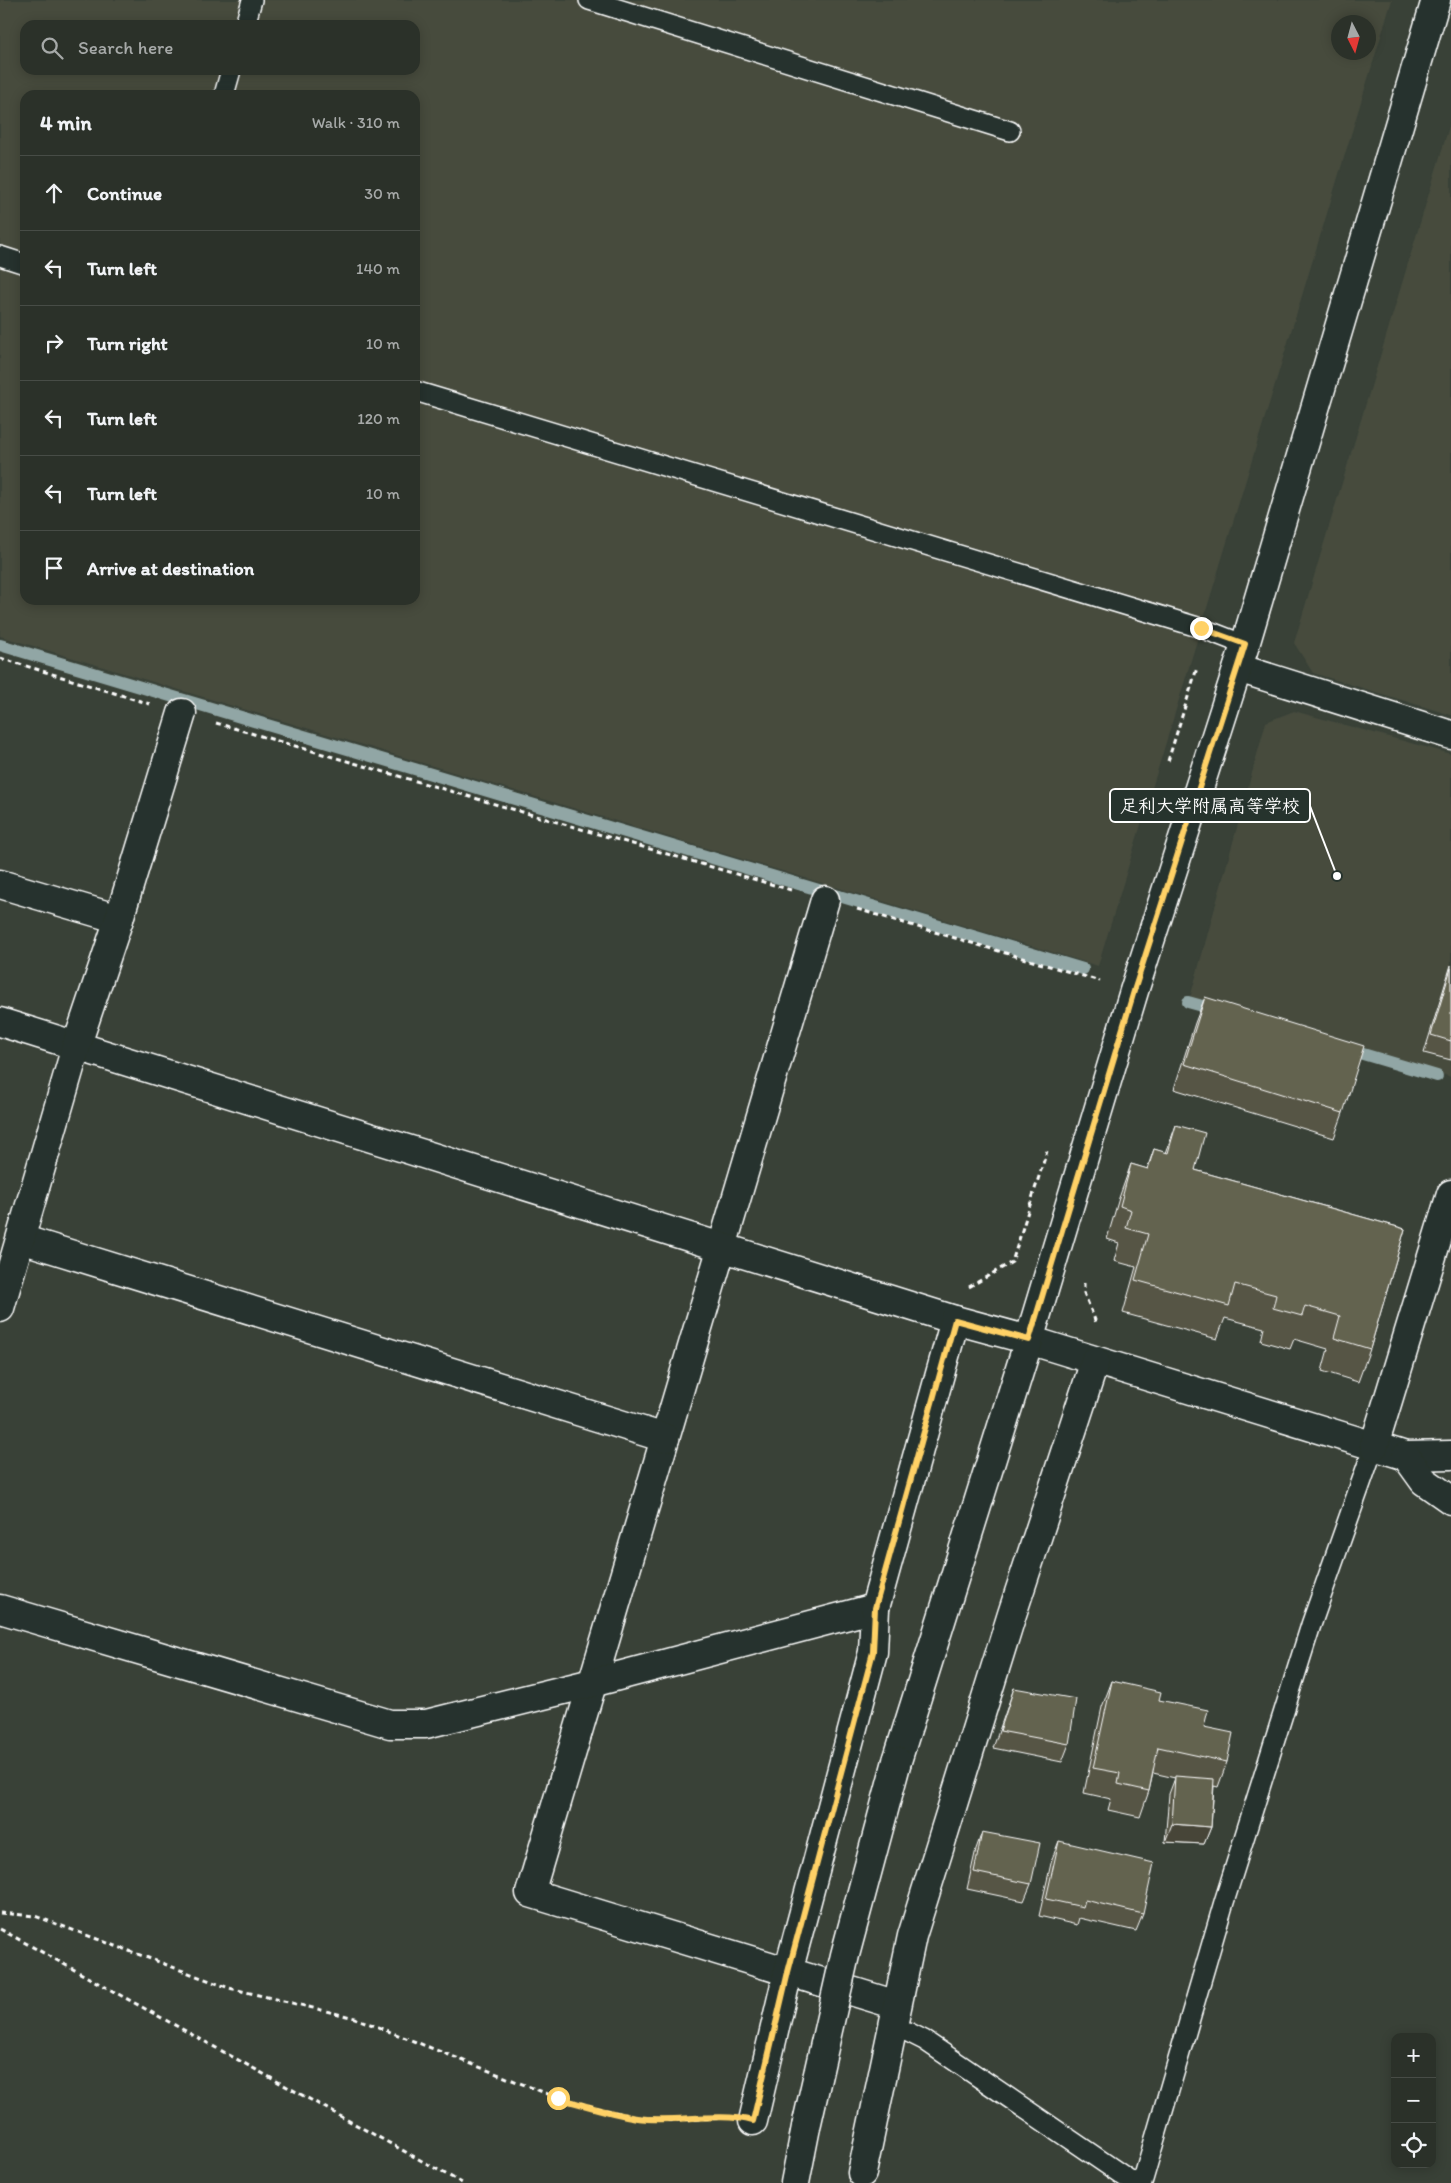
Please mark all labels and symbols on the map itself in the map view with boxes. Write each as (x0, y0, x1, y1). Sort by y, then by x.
north arrow (1331, 15, 1376, 60)
route end (1190, 617, 1213, 640)
callout: 足利大学附属高等学校 (1110, 789, 1310, 822)
text: 足利大学附属高等学校 (1120, 795, 1300, 817)
route start (547, 2087, 570, 2110)

